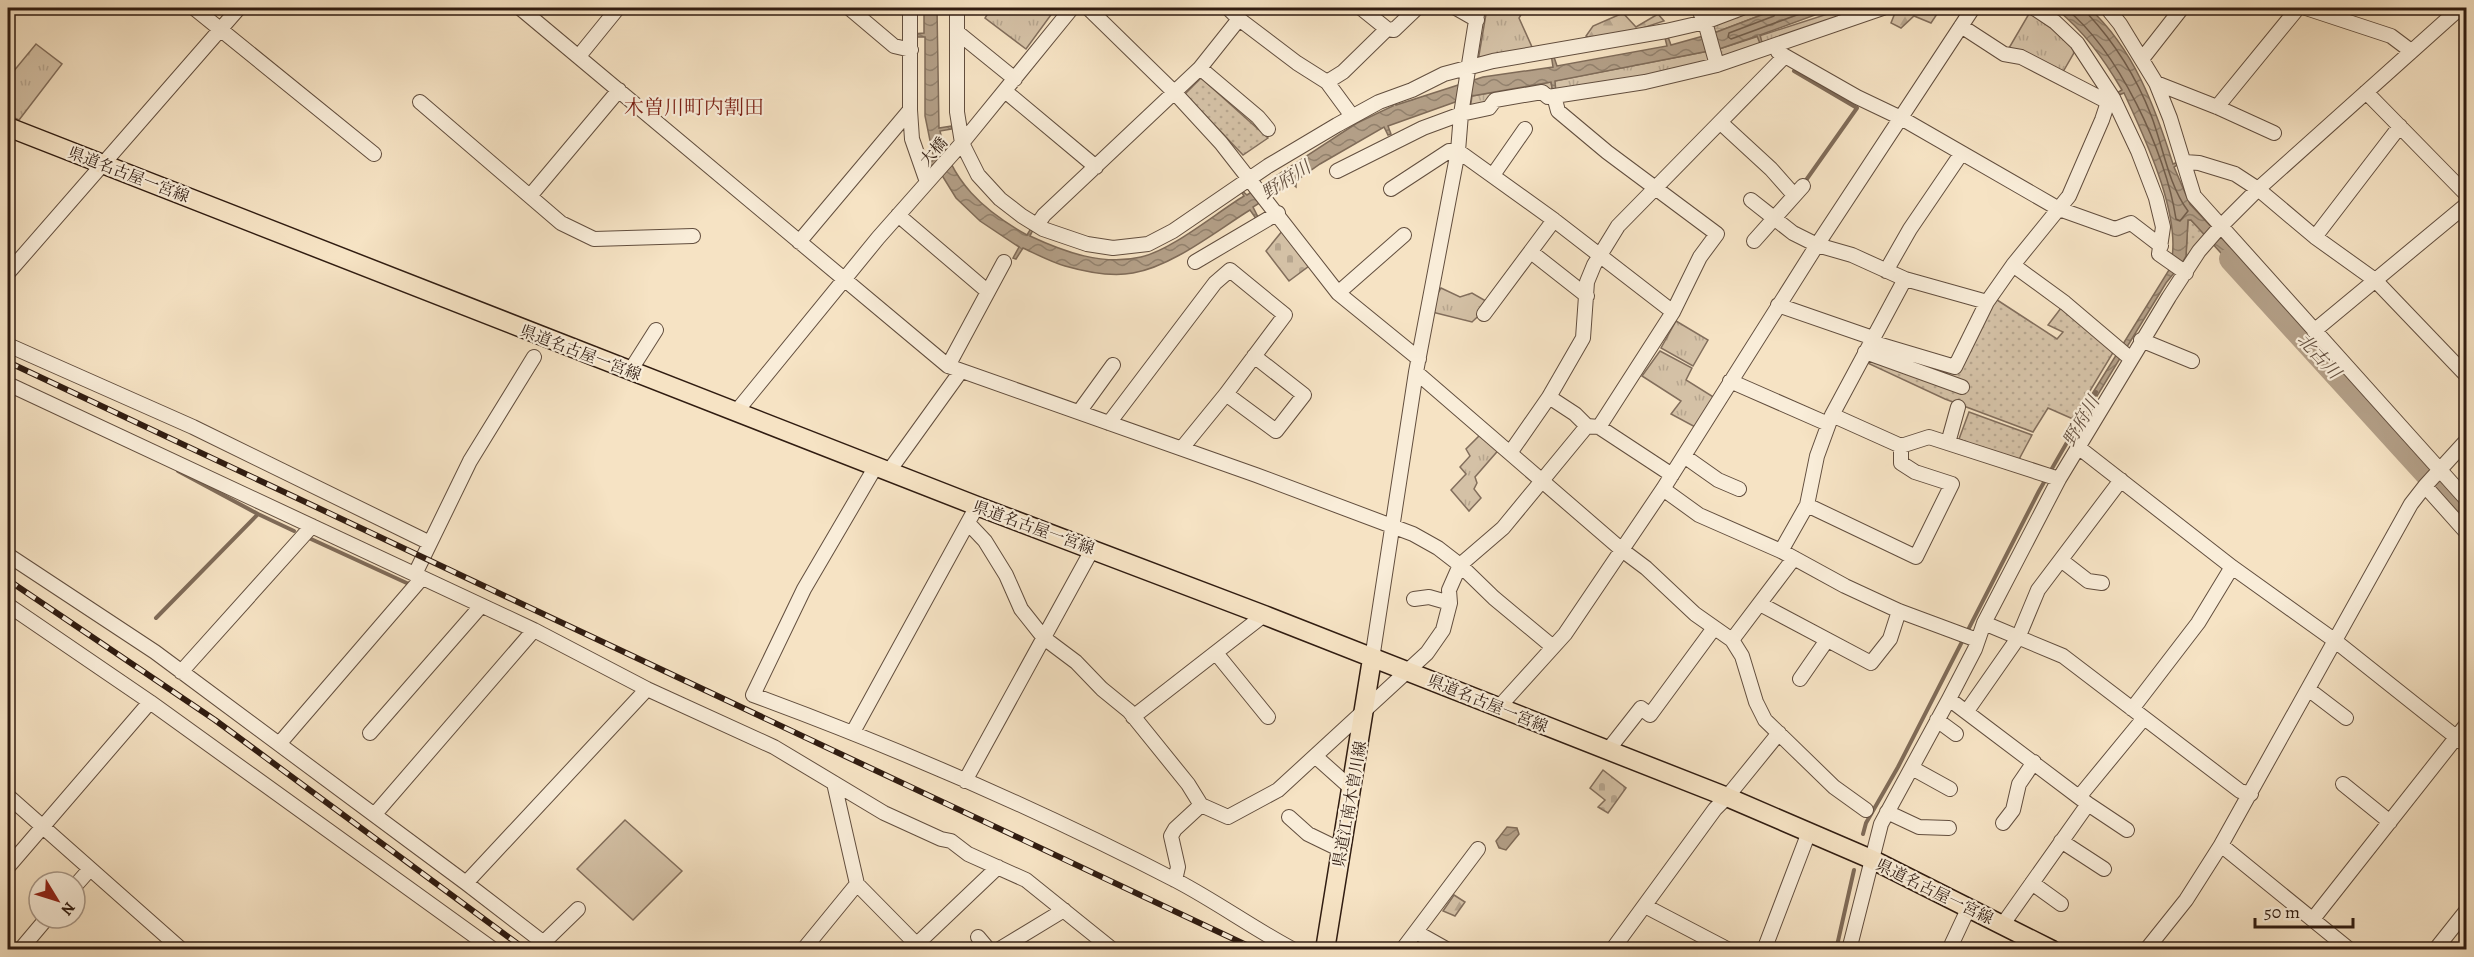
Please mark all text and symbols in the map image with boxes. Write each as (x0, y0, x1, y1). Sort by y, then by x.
district label: 木曽川町内割田 (624, 94, 764, 121)
street label: 大橋 (915, 132, 953, 171)
street label: 県道名古屋一宮線 (65, 142, 192, 208)
water label: 野府川 (1257, 154, 1317, 205)
street label: 県道名古屋一宮線 (517, 320, 644, 386)
water label: 北古川 (2292, 328, 2348, 385)
water label: 野府川 (2057, 390, 2106, 450)
street label: 県道名古屋一宮線 (970, 496, 1098, 560)
street label: 県道名古屋一宮線 (1424, 670, 1551, 738)
street label: 県道江南木曽川線 (1328, 739, 1372, 869)
street label: 県道名古屋一宮線 (1872, 854, 1997, 930)
north arrow (27, 870, 87, 930)
scale bar (2255, 891, 2352, 929)
text: N (56, 897, 80, 920)
text: 50 m (2264, 900, 2300, 924)

